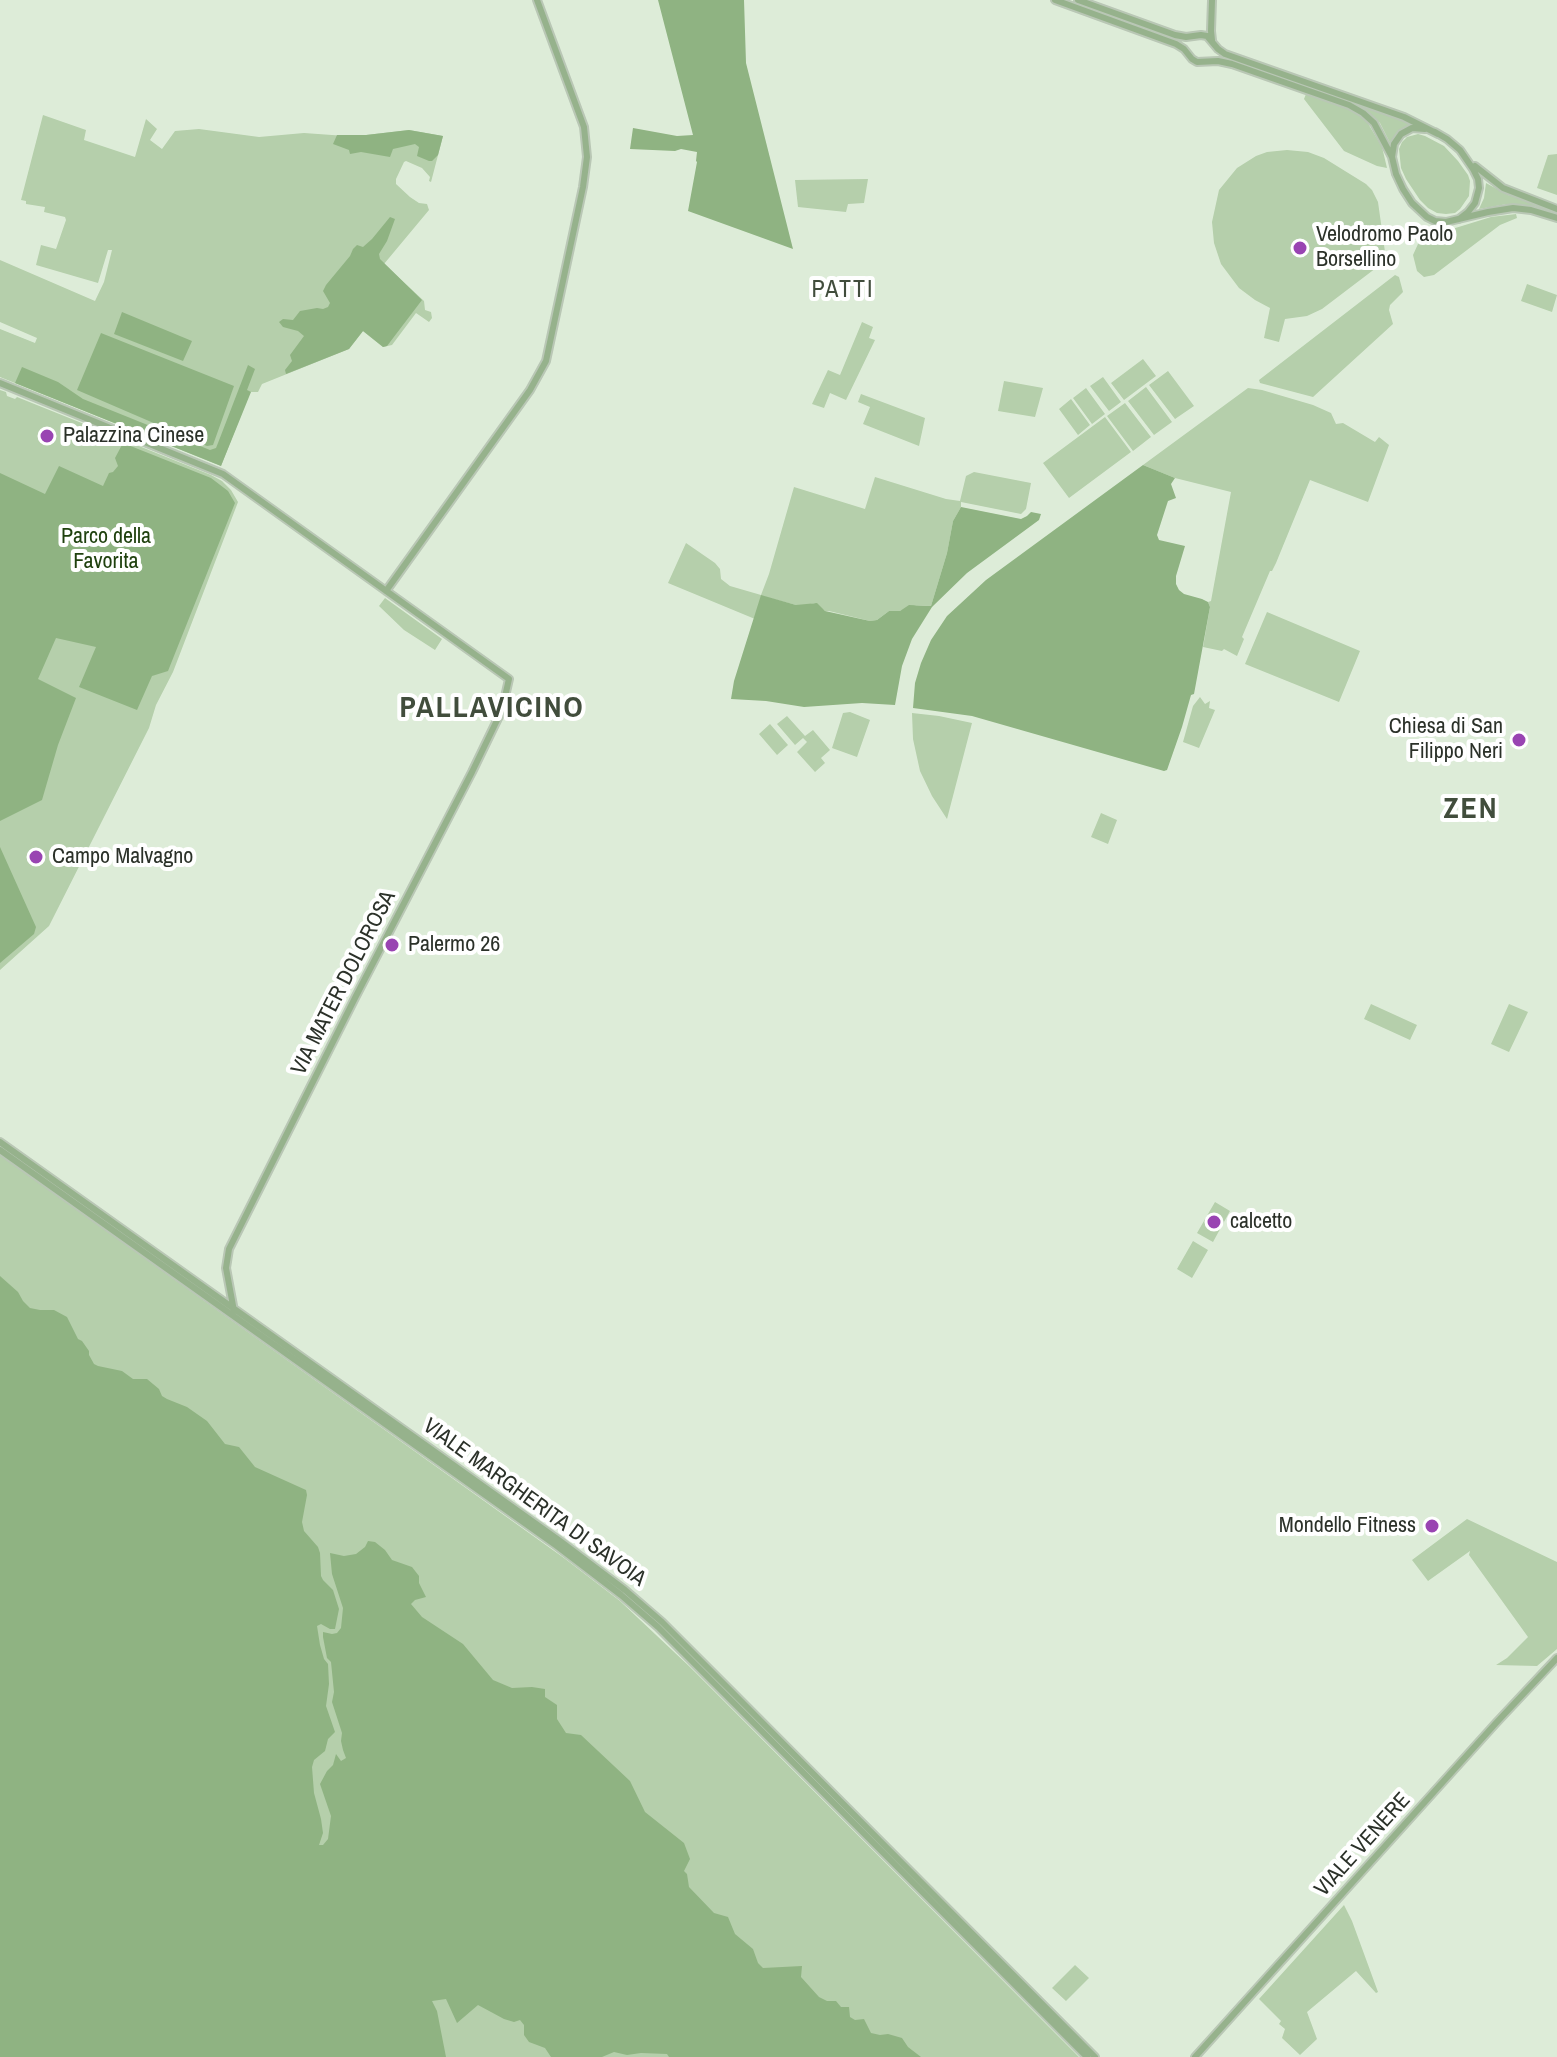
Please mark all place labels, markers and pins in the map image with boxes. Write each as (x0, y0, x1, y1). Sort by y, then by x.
place label: Velodromo Paolo Borsellino (1316, 222, 1453, 274)
marker: Velodromo Paolo Borsellino (1291, 239, 1309, 257)
place label: Palazzina Cinese (63, 423, 204, 449)
marker: Palazzina Cinese (38, 427, 56, 445)
place label: Chiesa di San Filippo Neri (1389, 714, 1503, 766)
marker: Chiesa di San Filippo Neri (1510, 731, 1528, 749)
place label: Campo Malvagno (52, 844, 193, 870)
marker: Campo Malvagno (27, 848, 45, 866)
place label: Palermo 26 (408, 932, 500, 958)
marker: Palermo 26 (383, 936, 401, 954)
place label: calcetto (1230, 1209, 1292, 1235)
marker: calcetto (1205, 1213, 1223, 1231)
place label: Mondello Fitness (1279, 1513, 1416, 1539)
marker: Mondello Fitness (1423, 1517, 1441, 1535)

